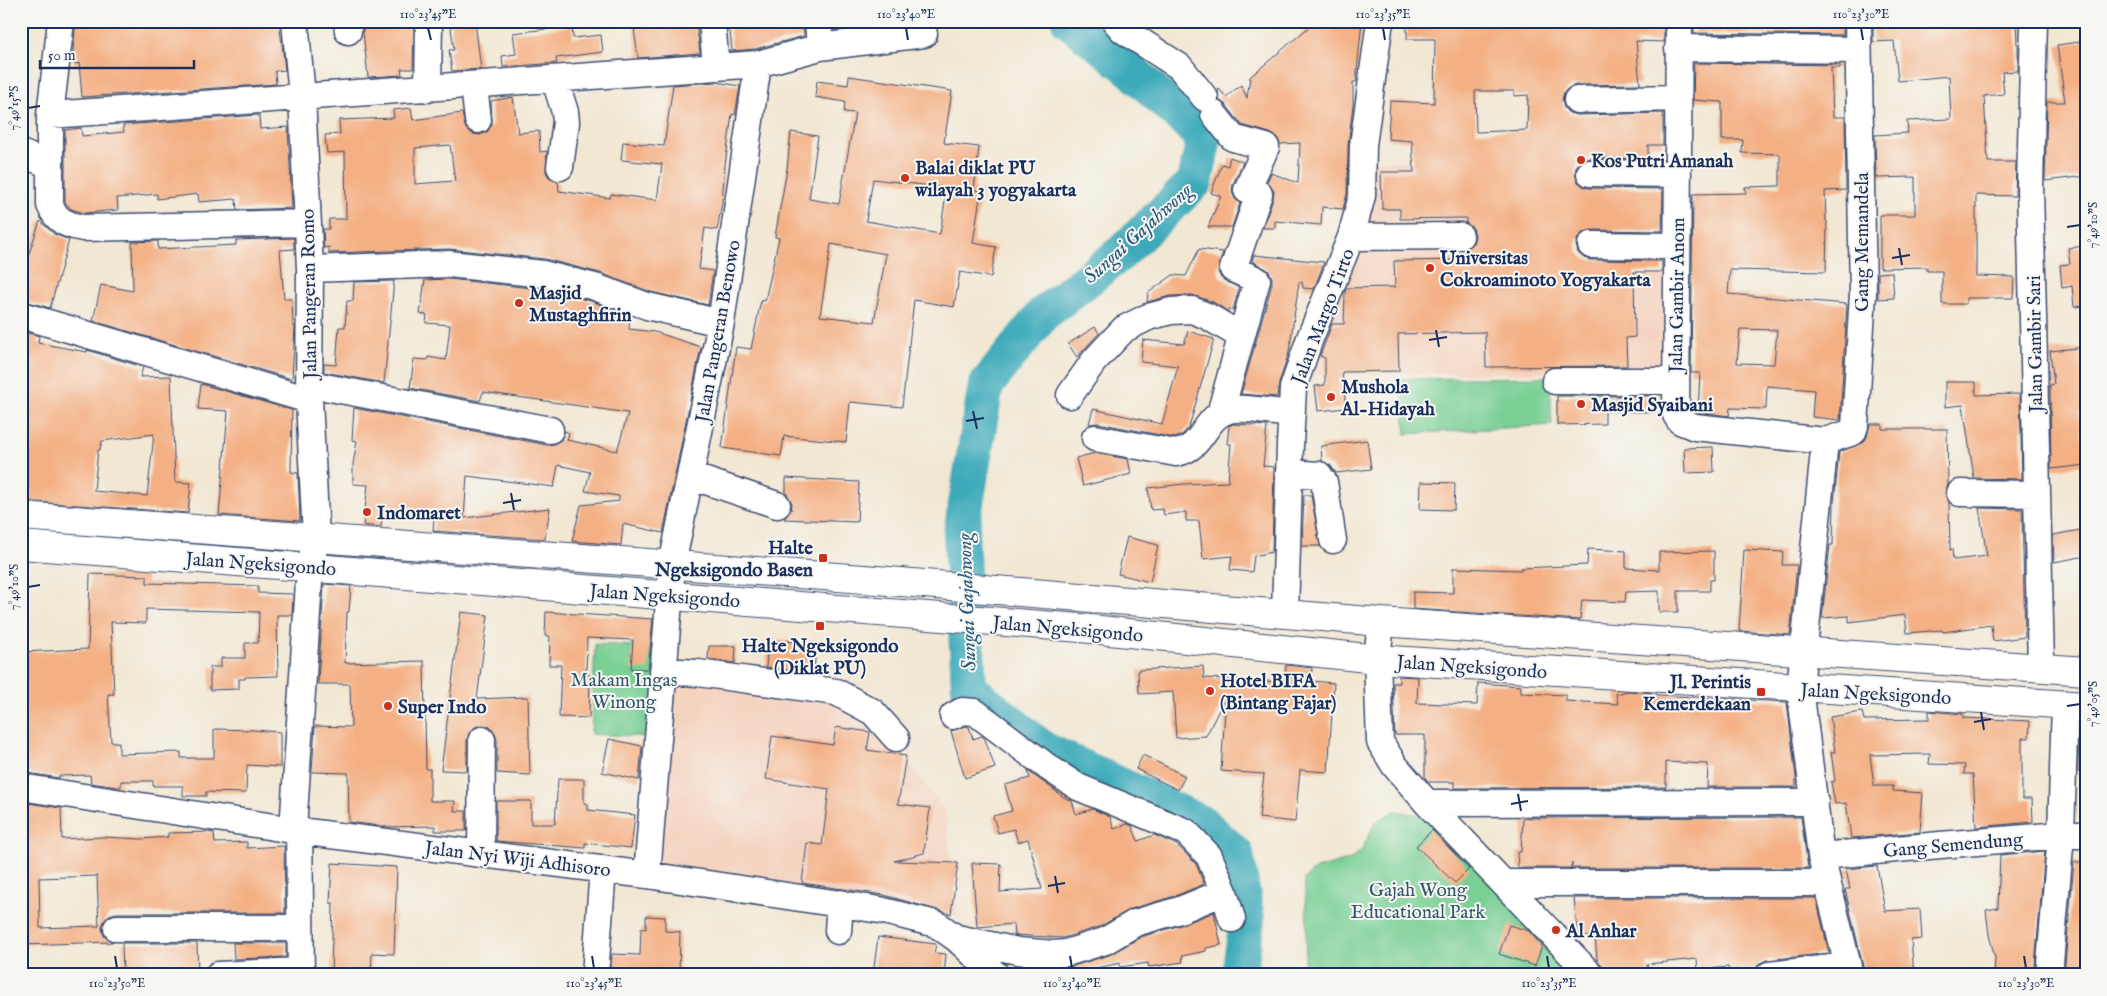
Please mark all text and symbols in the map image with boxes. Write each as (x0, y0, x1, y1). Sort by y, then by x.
text: 110°23'45"E (400, 7, 456, 22)
text: 110°23'40"E (877, 7, 935, 22)
text: 110°23'35"E (1355, 7, 1411, 22)
text: 110°23'30"E (1833, 7, 1889, 22)
scale bar (40, 38, 194, 70)
text: 50 m (48, 46, 76, 65)
text: 7°49'15"S (7, 86, 22, 130)
place label: Kos Putri Amanah (1591, 150, 1734, 174)
marker: Kos Putri Amanah (1575, 154, 1587, 166)
place label: Balai diklat PU wilayah 3 yogyakarta (914, 157, 1077, 203)
street label: Gang Memandela (1851, 171, 1875, 312)
marker: Balai diklat PU wilayah 3 yogyakarta (899, 172, 911, 184)
water label: Sungai Gajahwong (1078, 178, 1199, 290)
text: 7°49'10"S (2086, 202, 2101, 248)
street label: Jalan Pangeran Romo (297, 209, 324, 381)
street label: Jalan Gambir Anom (1665, 217, 1691, 375)
street label: Jalan Pangeran Benowo (691, 238, 747, 426)
street label: Jalan Margo Tirto (1286, 245, 1361, 390)
place label: Universitas Cokroaminoto Yogyakarta (1439, 247, 1652, 293)
marker: Universitas Cokroaminoto Yogyakarta (1424, 262, 1436, 274)
street label: Jalan Gambir Sari (2023, 275, 2049, 415)
place label: Masjid Mustaghfirin (529, 282, 632, 328)
marker: Masjid Mustaghfirin (513, 297, 525, 309)
place label: Mushola Al-Hidayah (1340, 376, 1436, 422)
marker: Mushola Al-Hidayah (1325, 391, 1337, 403)
place label: Masjid Syaibani (1591, 394, 1713, 418)
marker: Masjid Syaibani (1575, 398, 1587, 410)
place label: Indomaret (377, 502, 461, 526)
marker: Indomaret (361, 506, 373, 518)
water label: Sungai Gajahwong (953, 531, 983, 671)
place label: Halte Ngeksigondo Basen (654, 537, 813, 583)
street label: Jalan Ngeksigondo (183, 548, 337, 582)
marker: Halte Ngeksigondo Basen (817, 552, 829, 564)
text: 7°49'10"S (7, 564, 22, 610)
street label: Jalan Ngeksigondo (587, 580, 741, 614)
street label: Jalan Ngeksigondo (990, 611, 1144, 649)
marker: Halte Ngeksigondo (Diklat PU) (814, 620, 826, 632)
place label: Halte Ngeksigondo (Diklat PU) (742, 635, 898, 681)
street label: Jalan Ngeksigondo (1394, 651, 1548, 685)
park label: Makam Ingas Winong (571, 669, 677, 715)
place label: Hotel BIFA (Bintang Fajar) (1220, 670, 1337, 716)
place label: Jl. Perintis Kemerdekaan (1643, 671, 1751, 717)
street label: Jalan Ngeksigondo (1798, 679, 1952, 711)
text: 7°49'05"S (2086, 681, 2101, 727)
marker: Hotel BIFA (Bintang Fajar) (1204, 685, 1216, 697)
marker: Jl. Perintis Kemerdekaan (1755, 686, 1767, 698)
place label: Super Indo (398, 696, 486, 720)
marker: Super Indo (382, 700, 394, 712)
street label: Gang Semendung (1882, 828, 2025, 864)
street label: Jalan Nyi Wiji Adhisoro (422, 836, 612, 883)
park label: Gajah Wong Educational Park (1350, 879, 1486, 925)
place label: Al Anhar (1565, 920, 1637, 944)
marker: Al Anhar (1550, 924, 1562, 936)
text: 110°23'50"E (89, 976, 145, 991)
text: 110°23'45"E (566, 976, 622, 991)
text: 110°23'40"E (1043, 976, 1101, 991)
text: 110°23'35"E (1521, 976, 1577, 991)
text: 110°23'30"E (1998, 976, 2054, 991)

